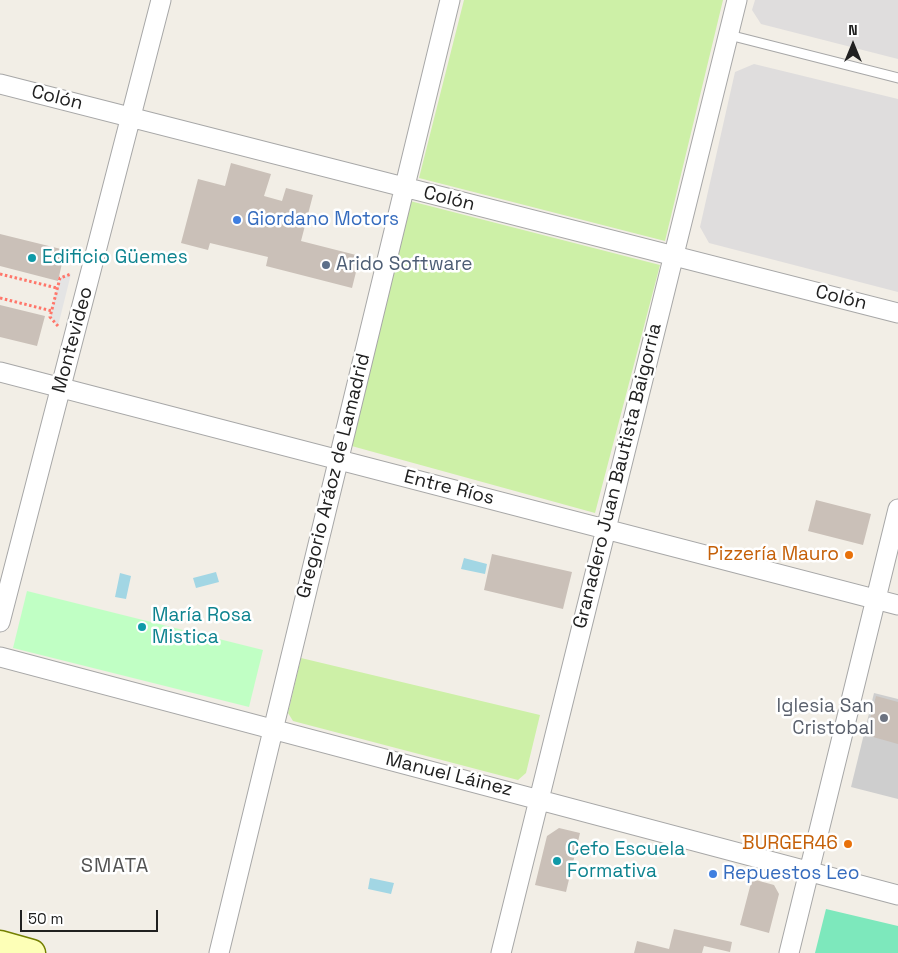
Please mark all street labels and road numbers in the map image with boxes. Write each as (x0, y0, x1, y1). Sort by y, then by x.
street label: Colón (29, 81, 85, 115)
street label: Colón (421, 182, 477, 216)
street label: Colón (813, 281, 869, 315)
street label: Montevideo (48, 284, 98, 396)
street label: Granadero Juan Bautista Baigorria (569, 321, 667, 631)
street label: Gregorio Aráoz de Lamadrid (293, 351, 375, 601)
street label: Entre Ríos (402, 466, 496, 510)
street label: Manuel Láinez (383, 748, 515, 802)

